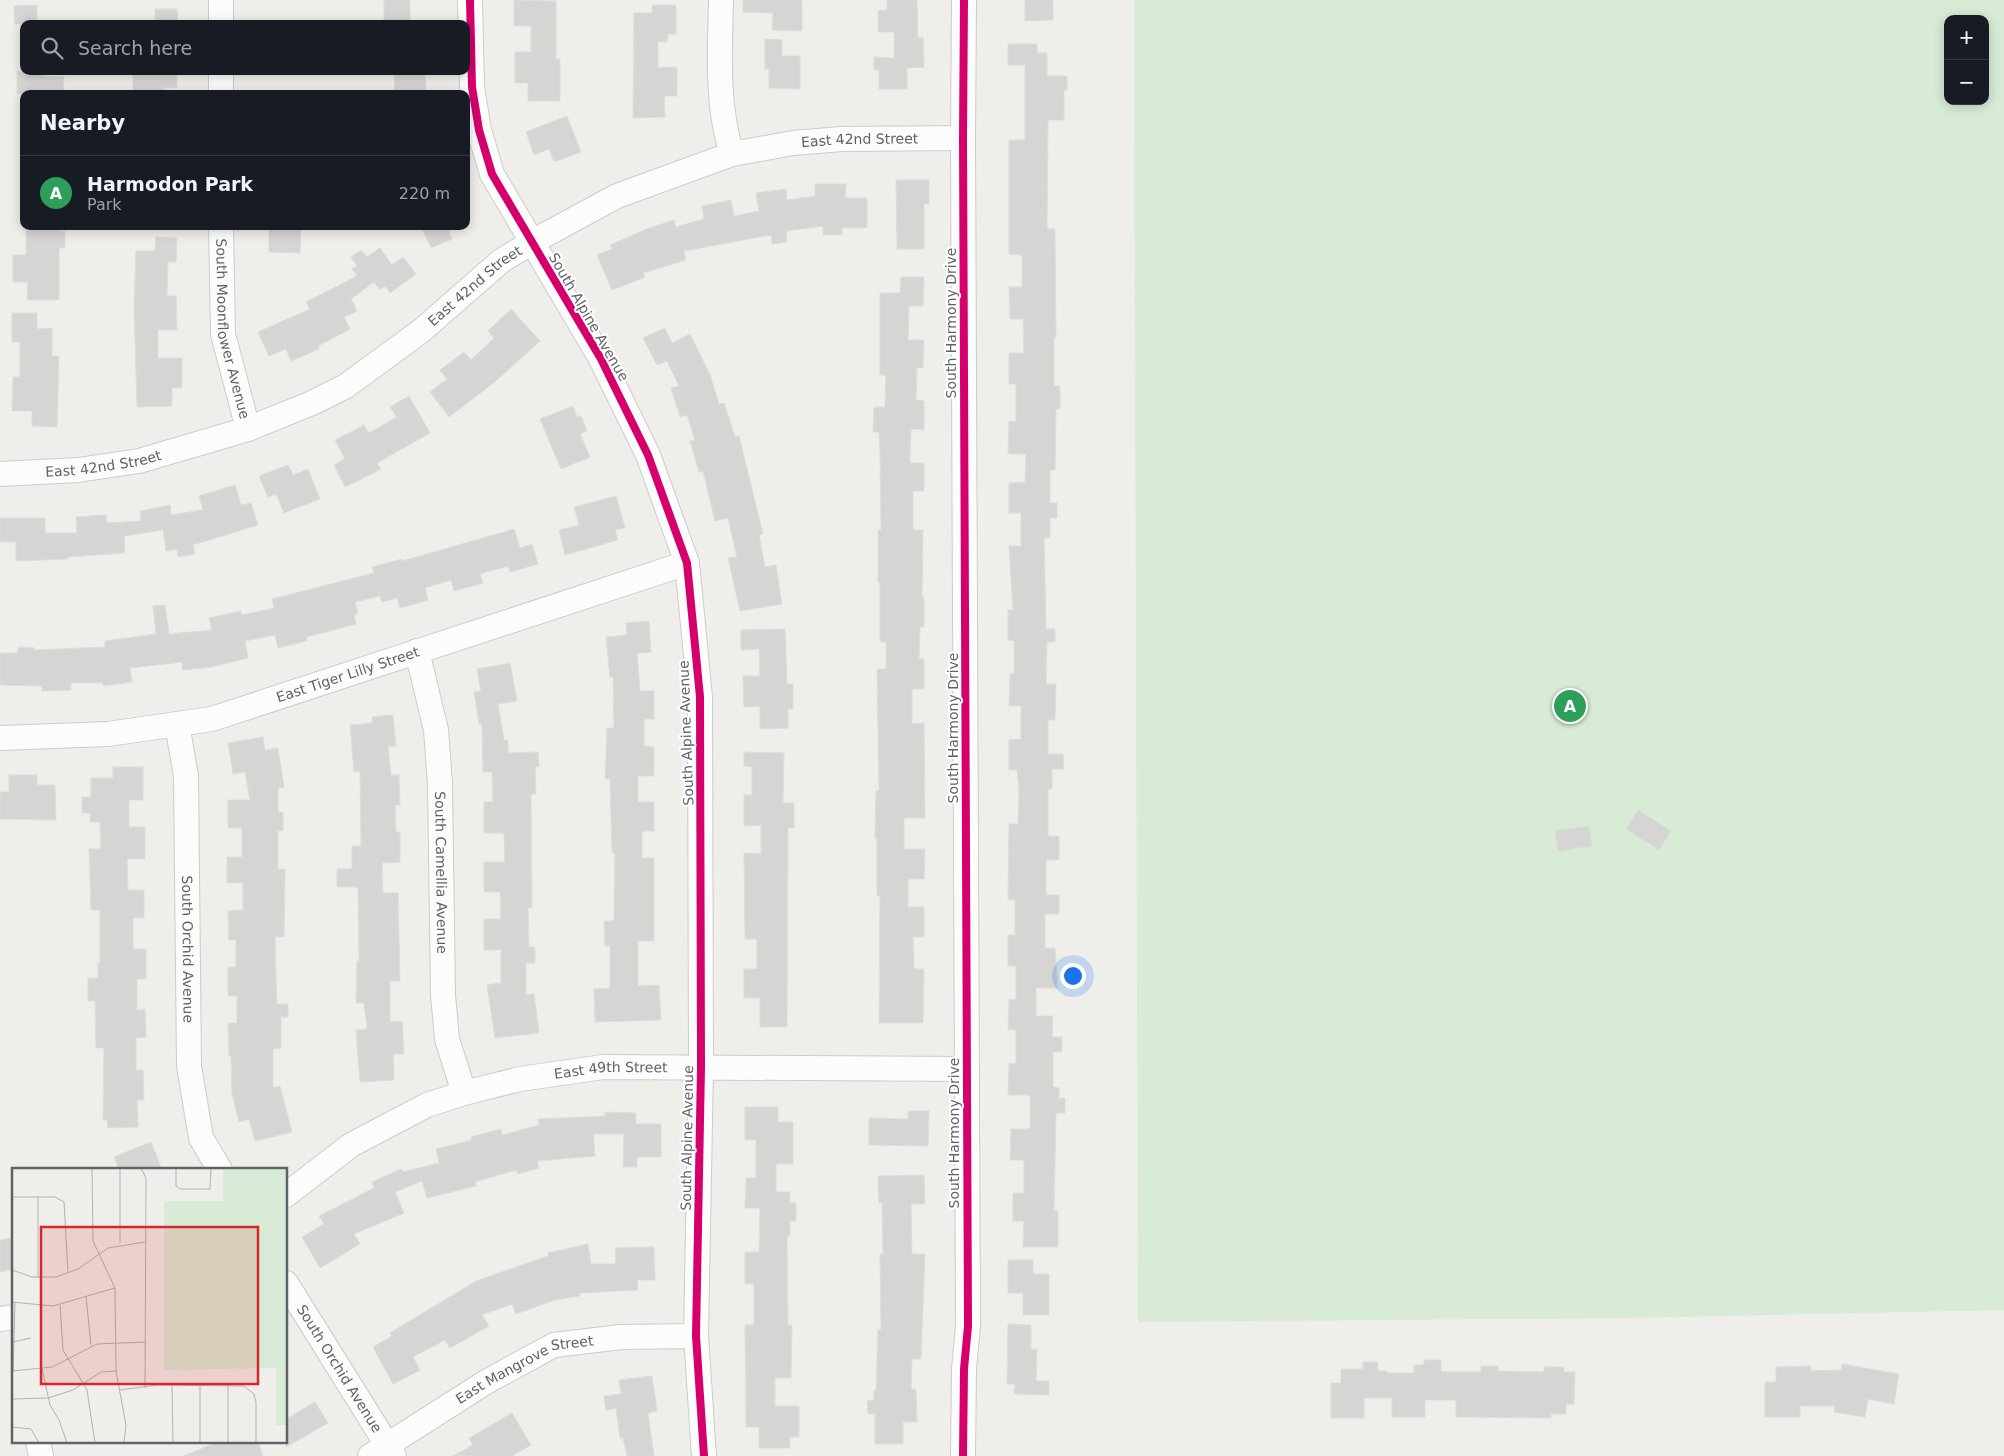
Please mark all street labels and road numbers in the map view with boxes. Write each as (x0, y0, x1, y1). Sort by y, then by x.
street label: East 42nd Street (800, 130, 919, 150)
street label: South Moonflower Avenue (213, 238, 253, 421)
street label: East 42nd Street (425, 242, 525, 329)
street label: South Harmony Drive (943, 248, 959, 398)
street label: South Alpine Avenue (546, 250, 632, 384)
street label: East 42nd Street (45, 447, 164, 480)
street label: East Tiger Lilly Street (274, 643, 422, 705)
street label: South Harmony Drive (945, 653, 961, 803)
street label: South Alpine Avenue (675, 660, 697, 806)
street label: South Camellia Avenue (432, 791, 450, 954)
street label: South Orchid Avenue (179, 875, 197, 1023)
street label: South Harmony Drive (946, 1058, 962, 1208)
street label: East 49th Street (553, 1059, 668, 1082)
street label: South Alpine Avenue (678, 1065, 696, 1211)
street label: South Orchid Avenue (294, 1302, 385, 1435)
street label: East Mangrove Street (453, 1332, 595, 1407)

